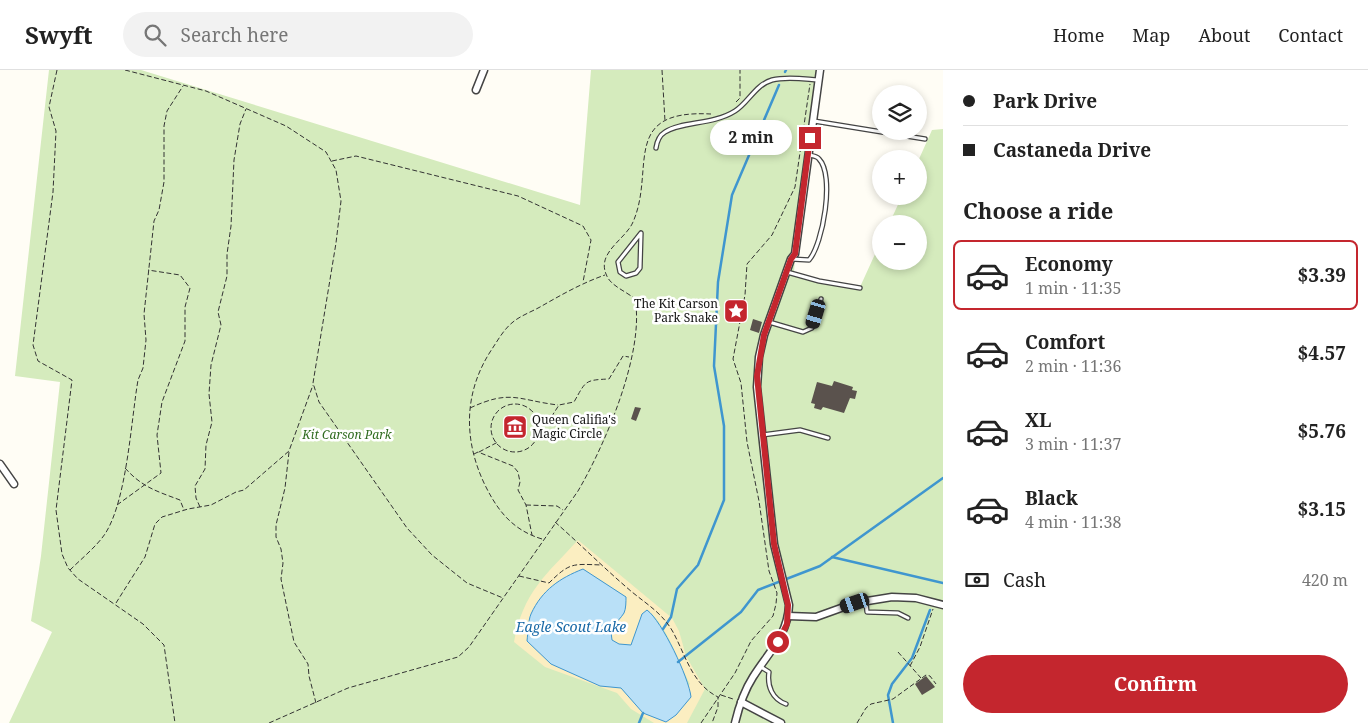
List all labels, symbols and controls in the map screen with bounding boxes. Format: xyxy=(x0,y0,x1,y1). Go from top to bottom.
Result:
search box xyxy=(123,12,473,57)
text: Swyft xyxy=(25,18,93,51)
icon: search xyxy=(141,21,169,49)
text: Search here xyxy=(181,22,288,48)
text: Home xyxy=(1053,23,1104,47)
text: Map xyxy=(1132,23,1170,47)
text: About xyxy=(1198,23,1250,47)
text: Contact xyxy=(1278,23,1343,47)
map controls xyxy=(872,85,927,270)
button: layers xyxy=(872,85,927,140)
text: Park Drive xyxy=(993,88,1097,114)
callout: 2 min xyxy=(710,120,792,156)
text: 2 min xyxy=(728,126,774,148)
route end xyxy=(799,127,821,149)
text: Castaneda Drive xyxy=(993,137,1151,163)
button: + xyxy=(872,150,927,205)
text: Choose a ride xyxy=(963,195,1113,225)
button: − xyxy=(872,215,927,270)
text: Economy xyxy=(1025,251,1113,277)
icon: car xyxy=(965,253,1010,298)
text: $3.39 xyxy=(1297,262,1346,288)
text: 1 min · 11:35 xyxy=(1025,277,1121,299)
place label: The Kit Carson Park Snake xyxy=(634,295,718,326)
car xyxy=(804,297,827,331)
place icon: The Kit Carson Park Snake xyxy=(723,298,749,324)
text: Comfort xyxy=(1025,329,1105,355)
icon: car xyxy=(965,331,1010,376)
text: $4.57 xyxy=(1297,340,1346,366)
text: 2 min · 11:36 xyxy=(1025,355,1121,377)
text: XL xyxy=(1025,407,1051,433)
icon: car xyxy=(965,409,1010,454)
place label: Queen Califia's Magic Circle xyxy=(532,411,616,442)
museum icon: Queen Califia's Magic Circle xyxy=(502,414,528,440)
text: $5.76 xyxy=(1297,418,1346,444)
park label: Kit Carson Park xyxy=(301,426,393,443)
text: 3 min · 11:37 xyxy=(1025,433,1121,455)
text: Black xyxy=(1025,485,1078,511)
icon: car xyxy=(965,487,1010,532)
text: $3.15 xyxy=(1297,496,1346,522)
text: 4 min · 11:38 xyxy=(1025,511,1121,533)
icon: cash xyxy=(963,566,991,594)
text: Cash xyxy=(1003,567,1046,593)
text: 420 m xyxy=(1302,569,1348,591)
car xyxy=(838,591,871,615)
water label: Eagle Scout Lake xyxy=(515,617,626,636)
route start xyxy=(767,631,789,653)
button: Confirm xyxy=(963,655,1348,713)

